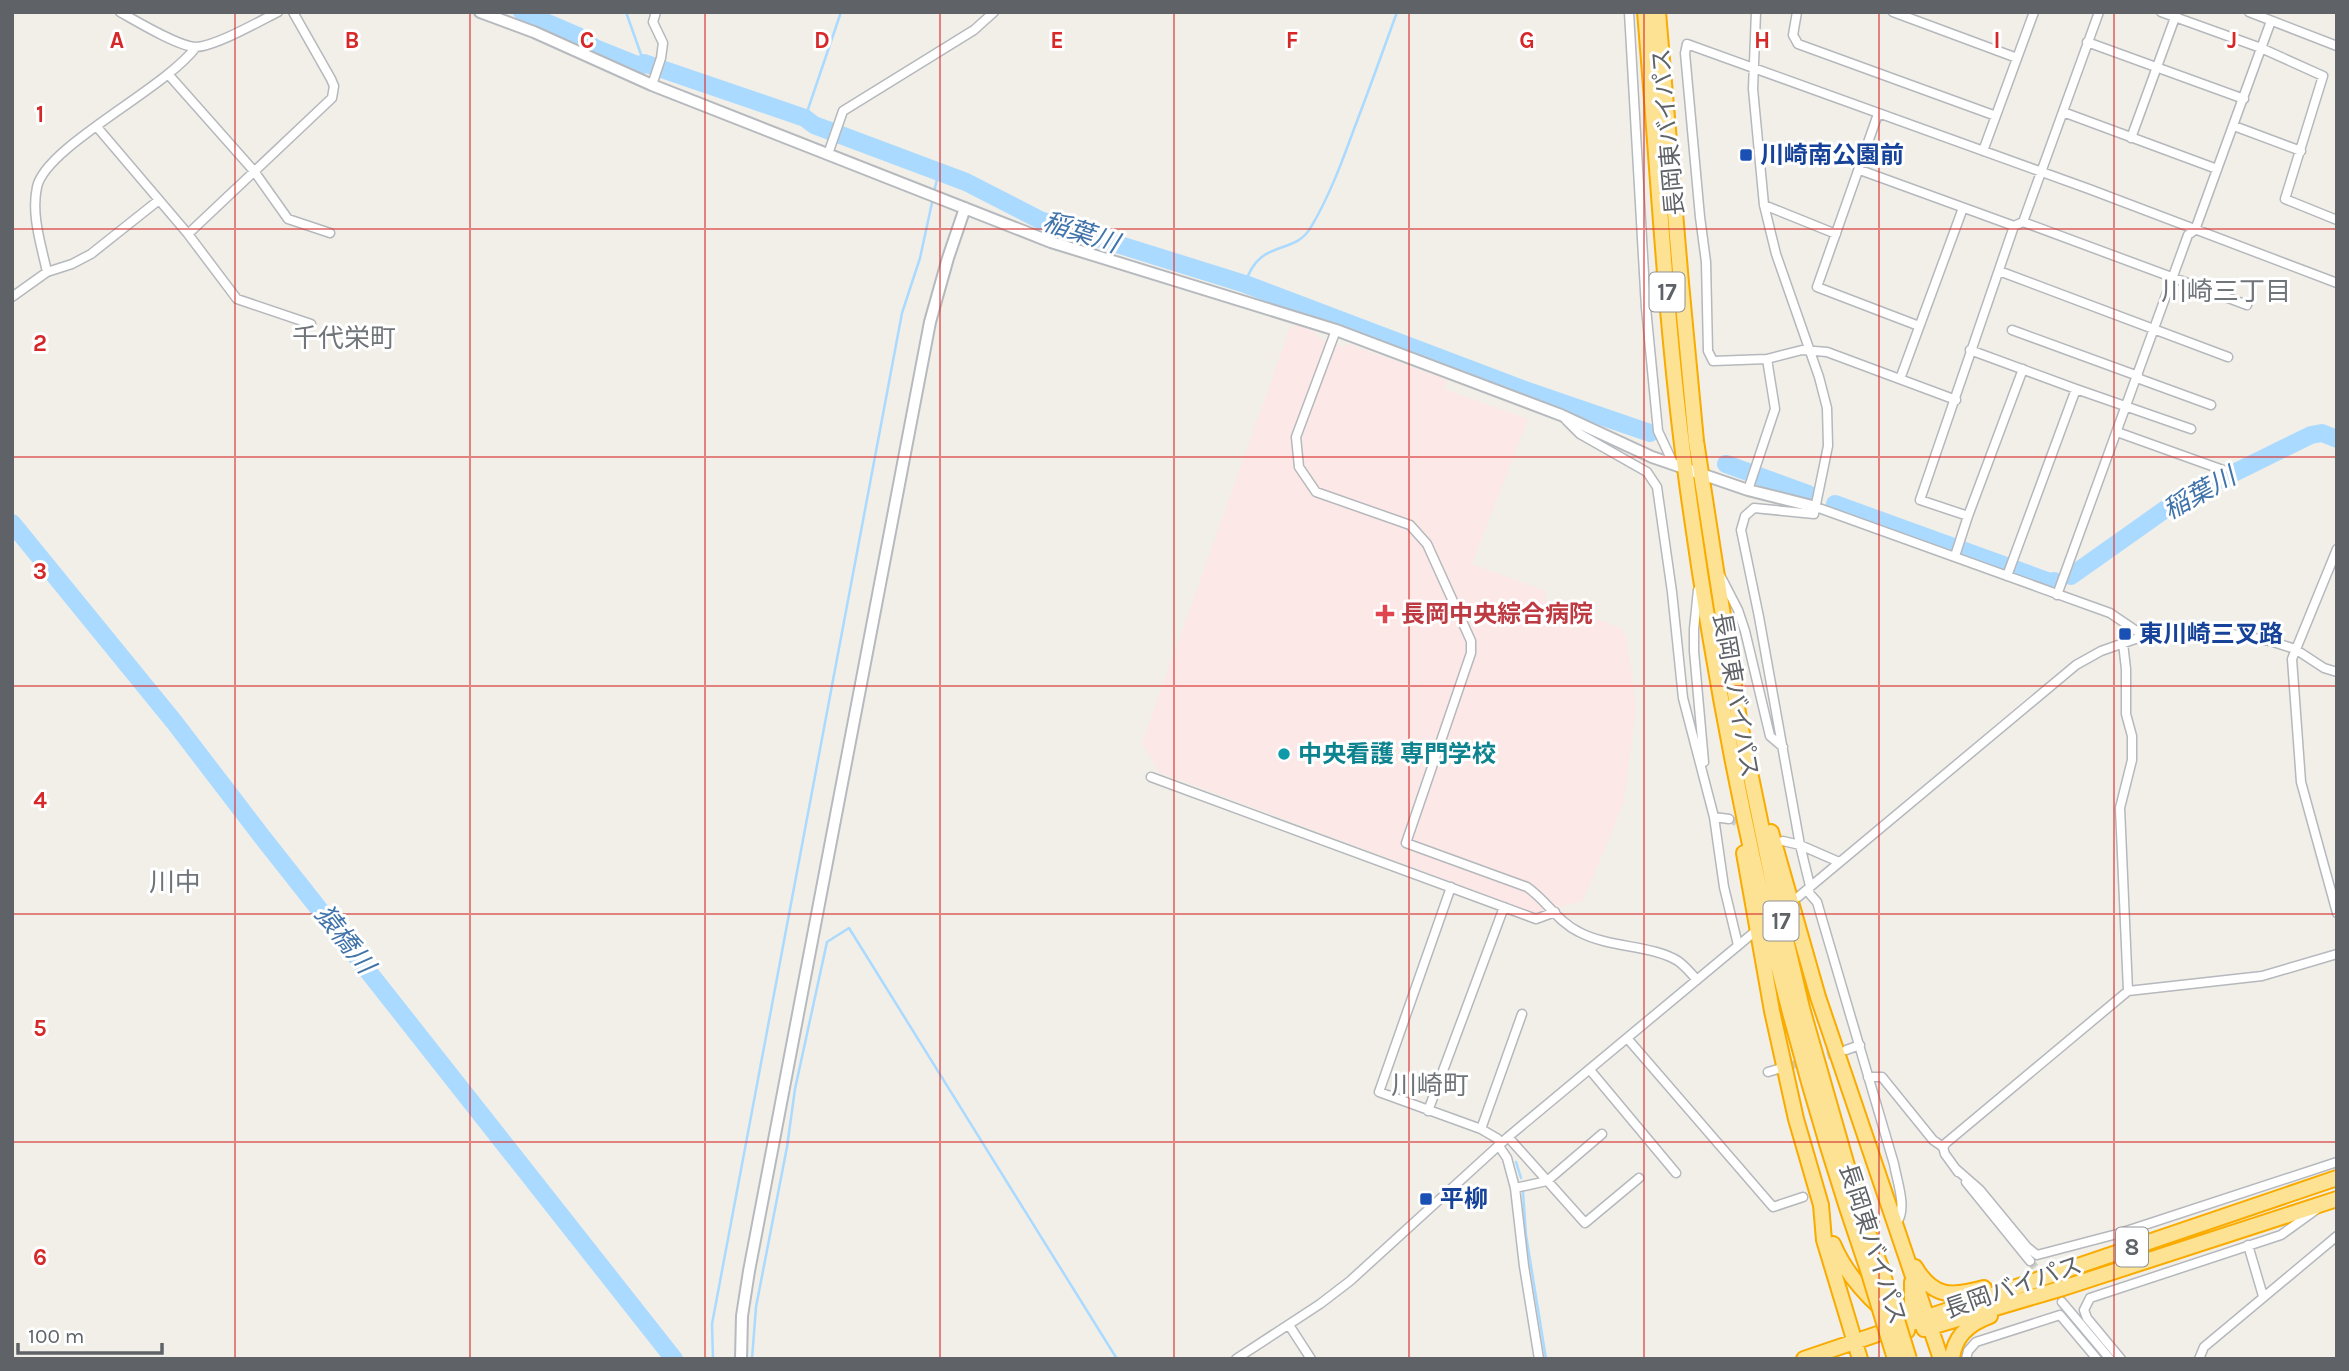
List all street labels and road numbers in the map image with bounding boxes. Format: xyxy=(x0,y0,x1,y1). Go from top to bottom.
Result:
street label: 長岡東バイパス xyxy=(1647,47,1689,217)
road number: 17 xyxy=(1650,272,1684,312)
street label: 長岡東バイパス xyxy=(1708,610,1764,780)
road number: 17 xyxy=(1764,902,1798,940)
street label: 長岡東バイパス xyxy=(1834,1160,1912,1328)
road number: 8 xyxy=(2116,1228,2148,1266)
street label: 長岡バイパス xyxy=(1941,1250,2085,1324)

